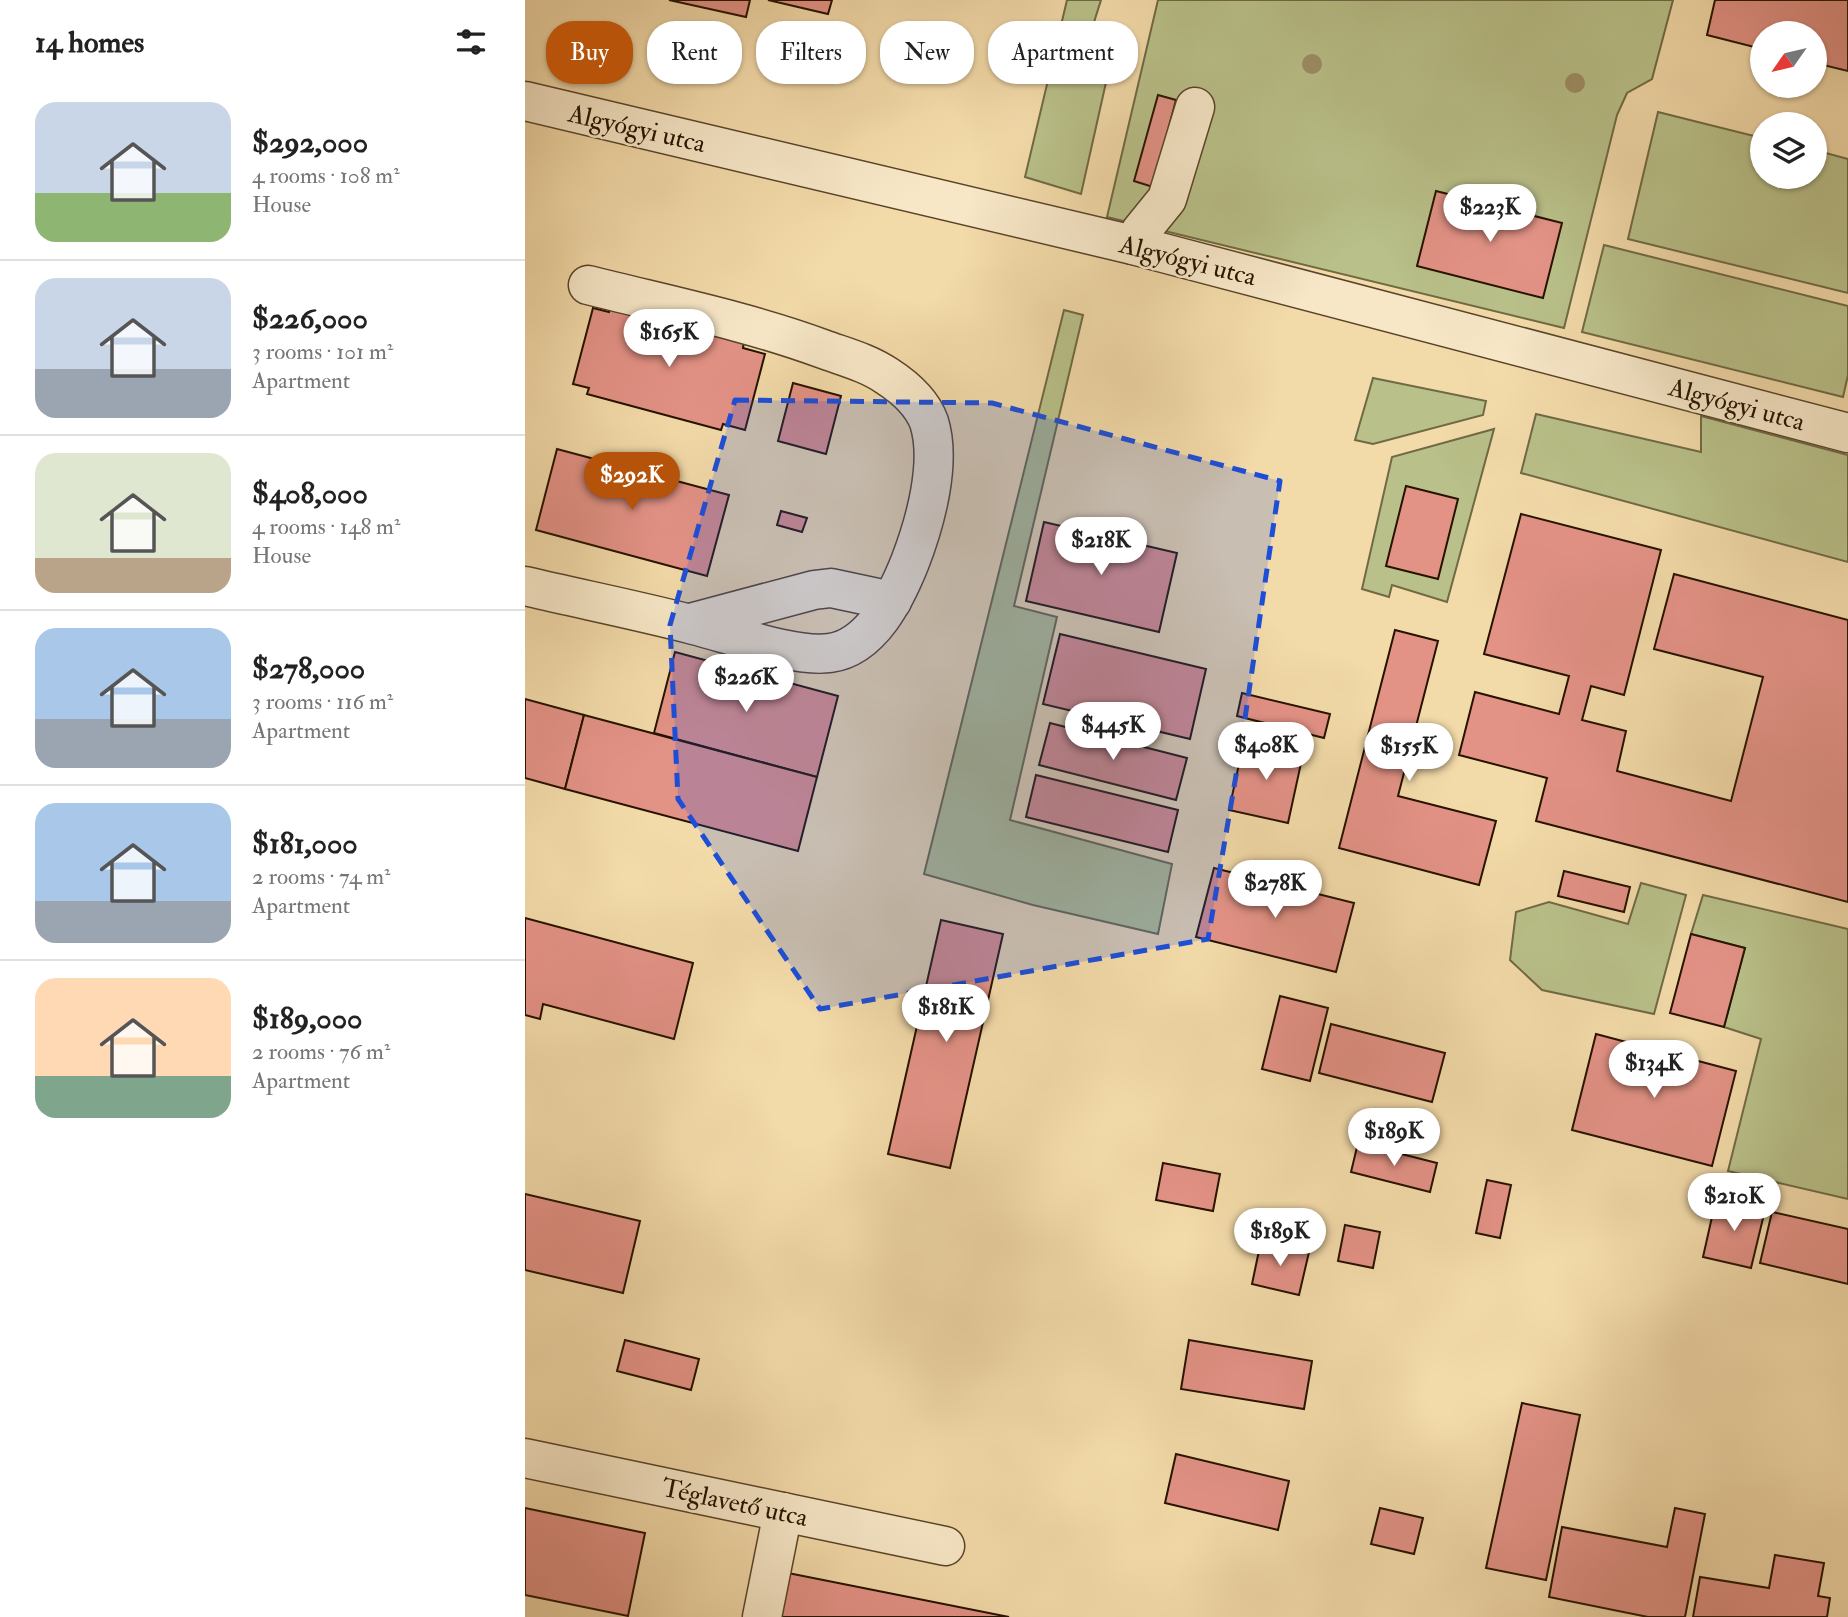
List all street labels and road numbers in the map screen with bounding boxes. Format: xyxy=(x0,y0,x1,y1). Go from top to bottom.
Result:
street label: Algyógyi utca xyxy=(564,97,709,160)
street label: Algyógyi utca xyxy=(1115,228,1260,293)
street label: Algyógyi utca xyxy=(1664,371,1809,439)
street label: Téglavető utca xyxy=(659,1472,811,1534)

